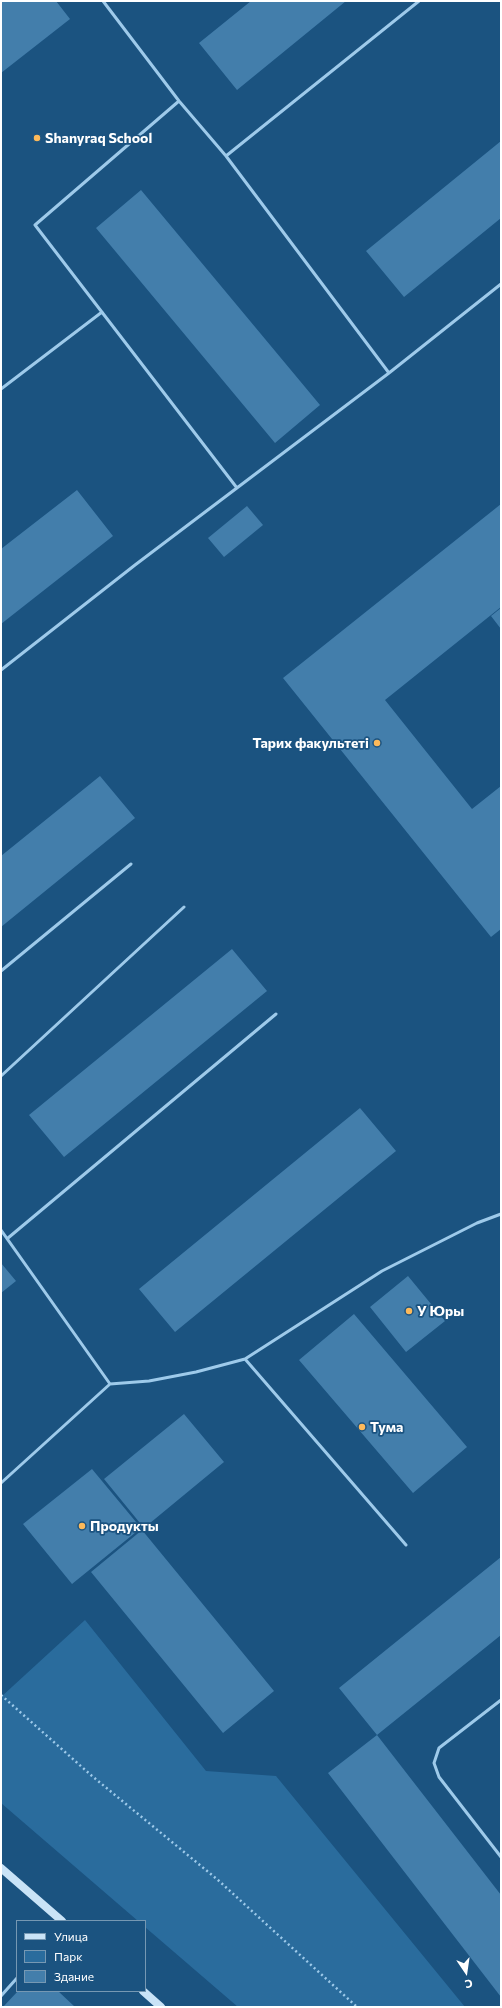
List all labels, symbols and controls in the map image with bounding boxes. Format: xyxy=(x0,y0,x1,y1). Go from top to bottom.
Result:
place label: Shanyraq School xyxy=(45,130,152,146)
marker: Shanyraq School xyxy=(32,133,42,143)
place label: Тарих факультеті xyxy=(252,735,369,751)
marker: Тарих факультеті xyxy=(372,738,382,748)
place label: У Юры xyxy=(417,1303,464,1319)
marker: У Юры xyxy=(404,1306,414,1316)
place label: Тума xyxy=(370,1419,403,1435)
marker: Тума xyxy=(357,1422,367,1432)
place label: Продукты xyxy=(90,1518,159,1534)
marker: Продукты xyxy=(77,1521,87,1531)
legend xyxy=(16,1920,146,1992)
text: Улица xyxy=(54,1929,88,1943)
text: Парк xyxy=(54,1949,83,1963)
north arrow xyxy=(446,1952,486,1992)
text: Здание xyxy=(54,1969,94,1983)
text: С xyxy=(464,1977,474,1991)

